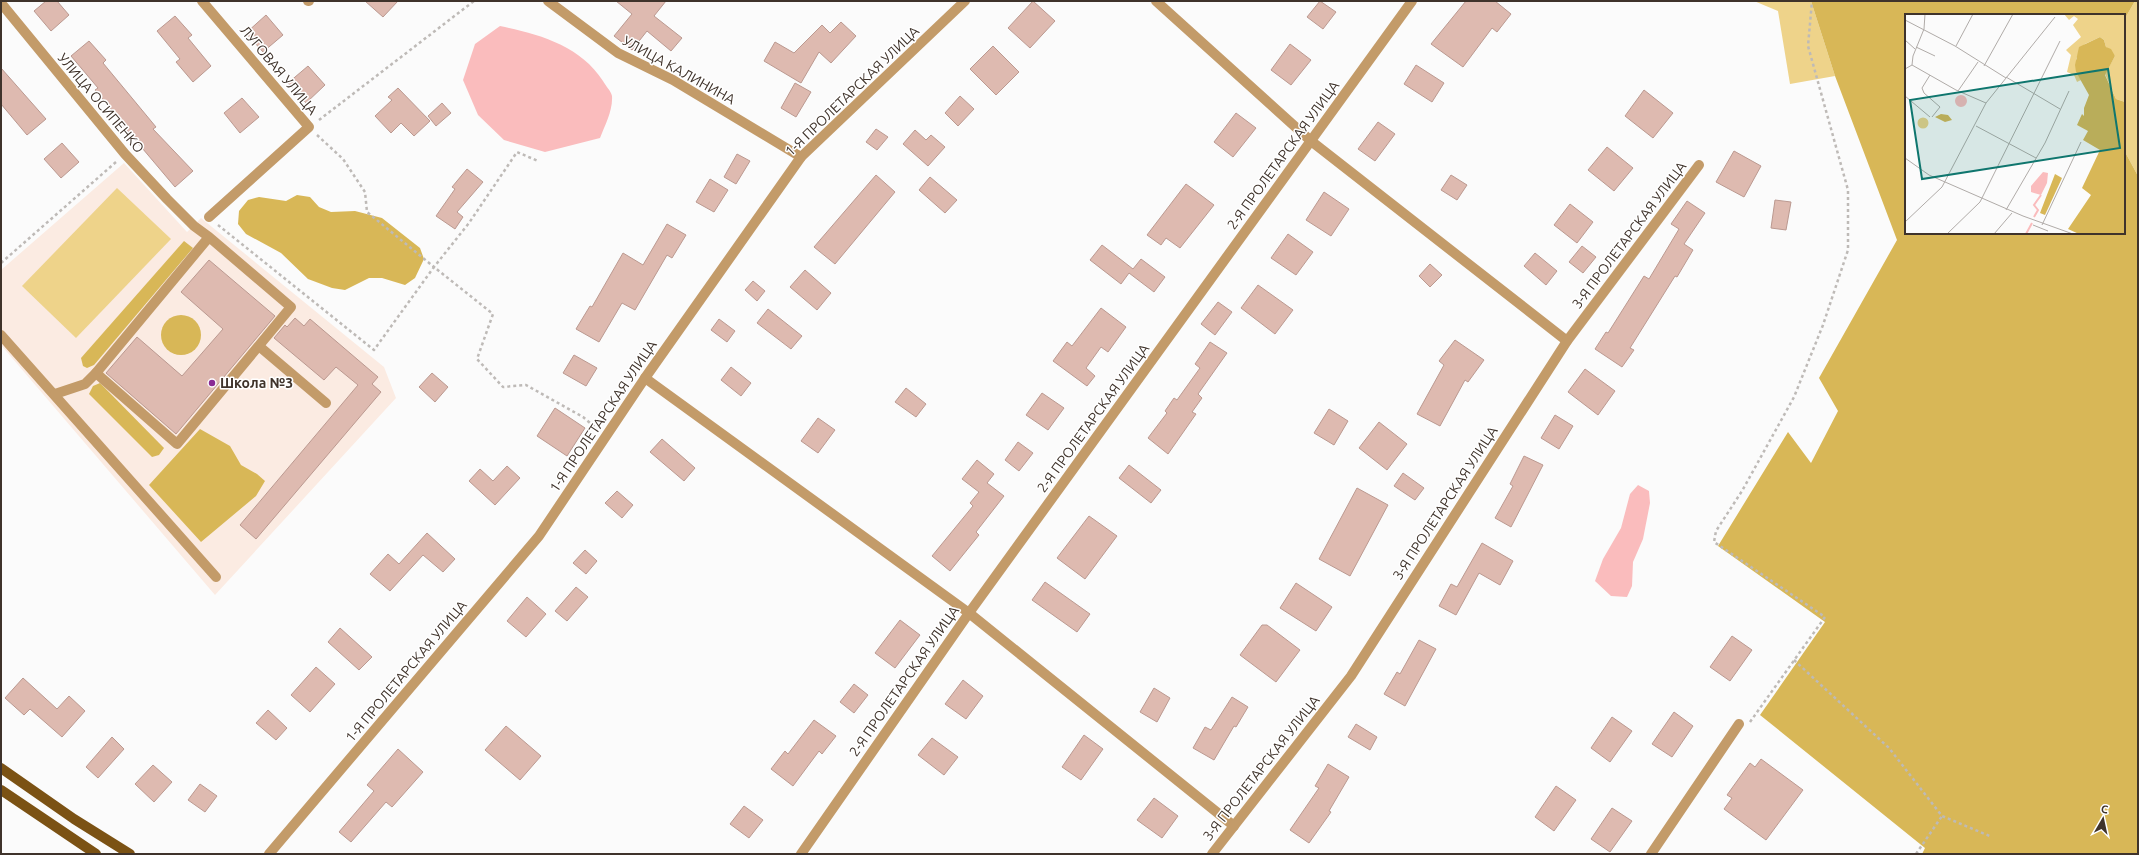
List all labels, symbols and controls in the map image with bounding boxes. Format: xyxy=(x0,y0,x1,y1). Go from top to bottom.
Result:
inset map xyxy=(1905,14,2125,234)
street label: ЛУГОВАЯ УЛИЦА xyxy=(237,22,321,118)
street label: 1-Я ПРОЛЕТАРСКАЯ УЛИЦА xyxy=(782,23,922,159)
street label: УЛИЦА КАЛИНИНА xyxy=(620,32,738,108)
street label: УЛИЦА ОСИПЕНКО xyxy=(55,50,147,156)
street label: 2-Я ПРОЛЕТАРСКАЯ УЛИЦА xyxy=(1224,78,1342,232)
street label: 3-Я ПРОЛЕТАРСКАЯ УЛИЦА xyxy=(1569,158,1689,312)
street label: 1-Я ПРОЛЕТАРСКАЯ УЛИЦА xyxy=(546,337,660,495)
street label: 2-Я ПРОЛЕТАРСКАЯ УЛИЦА xyxy=(1034,341,1152,495)
place label: Школа №3 xyxy=(220,375,293,391)
marker: Школа №3 xyxy=(207,378,217,388)
street label: 3-Я ПРОЛЕТАРСКАЯ УЛИЦА xyxy=(1389,423,1501,583)
street label: 1-Я ПРОЛЕТАРСКАЯ УЛИЦА xyxy=(342,597,470,745)
street label: 2-Я ПРОЛЕТАРСКАЯ УЛИЦА xyxy=(846,603,962,759)
street label: 3-Я ПРОЛЕТАРСКАЯ УЛИЦА xyxy=(1199,692,1323,844)
north arrow xyxy=(2083,799,2123,839)
text: С xyxy=(2100,803,2109,816)

